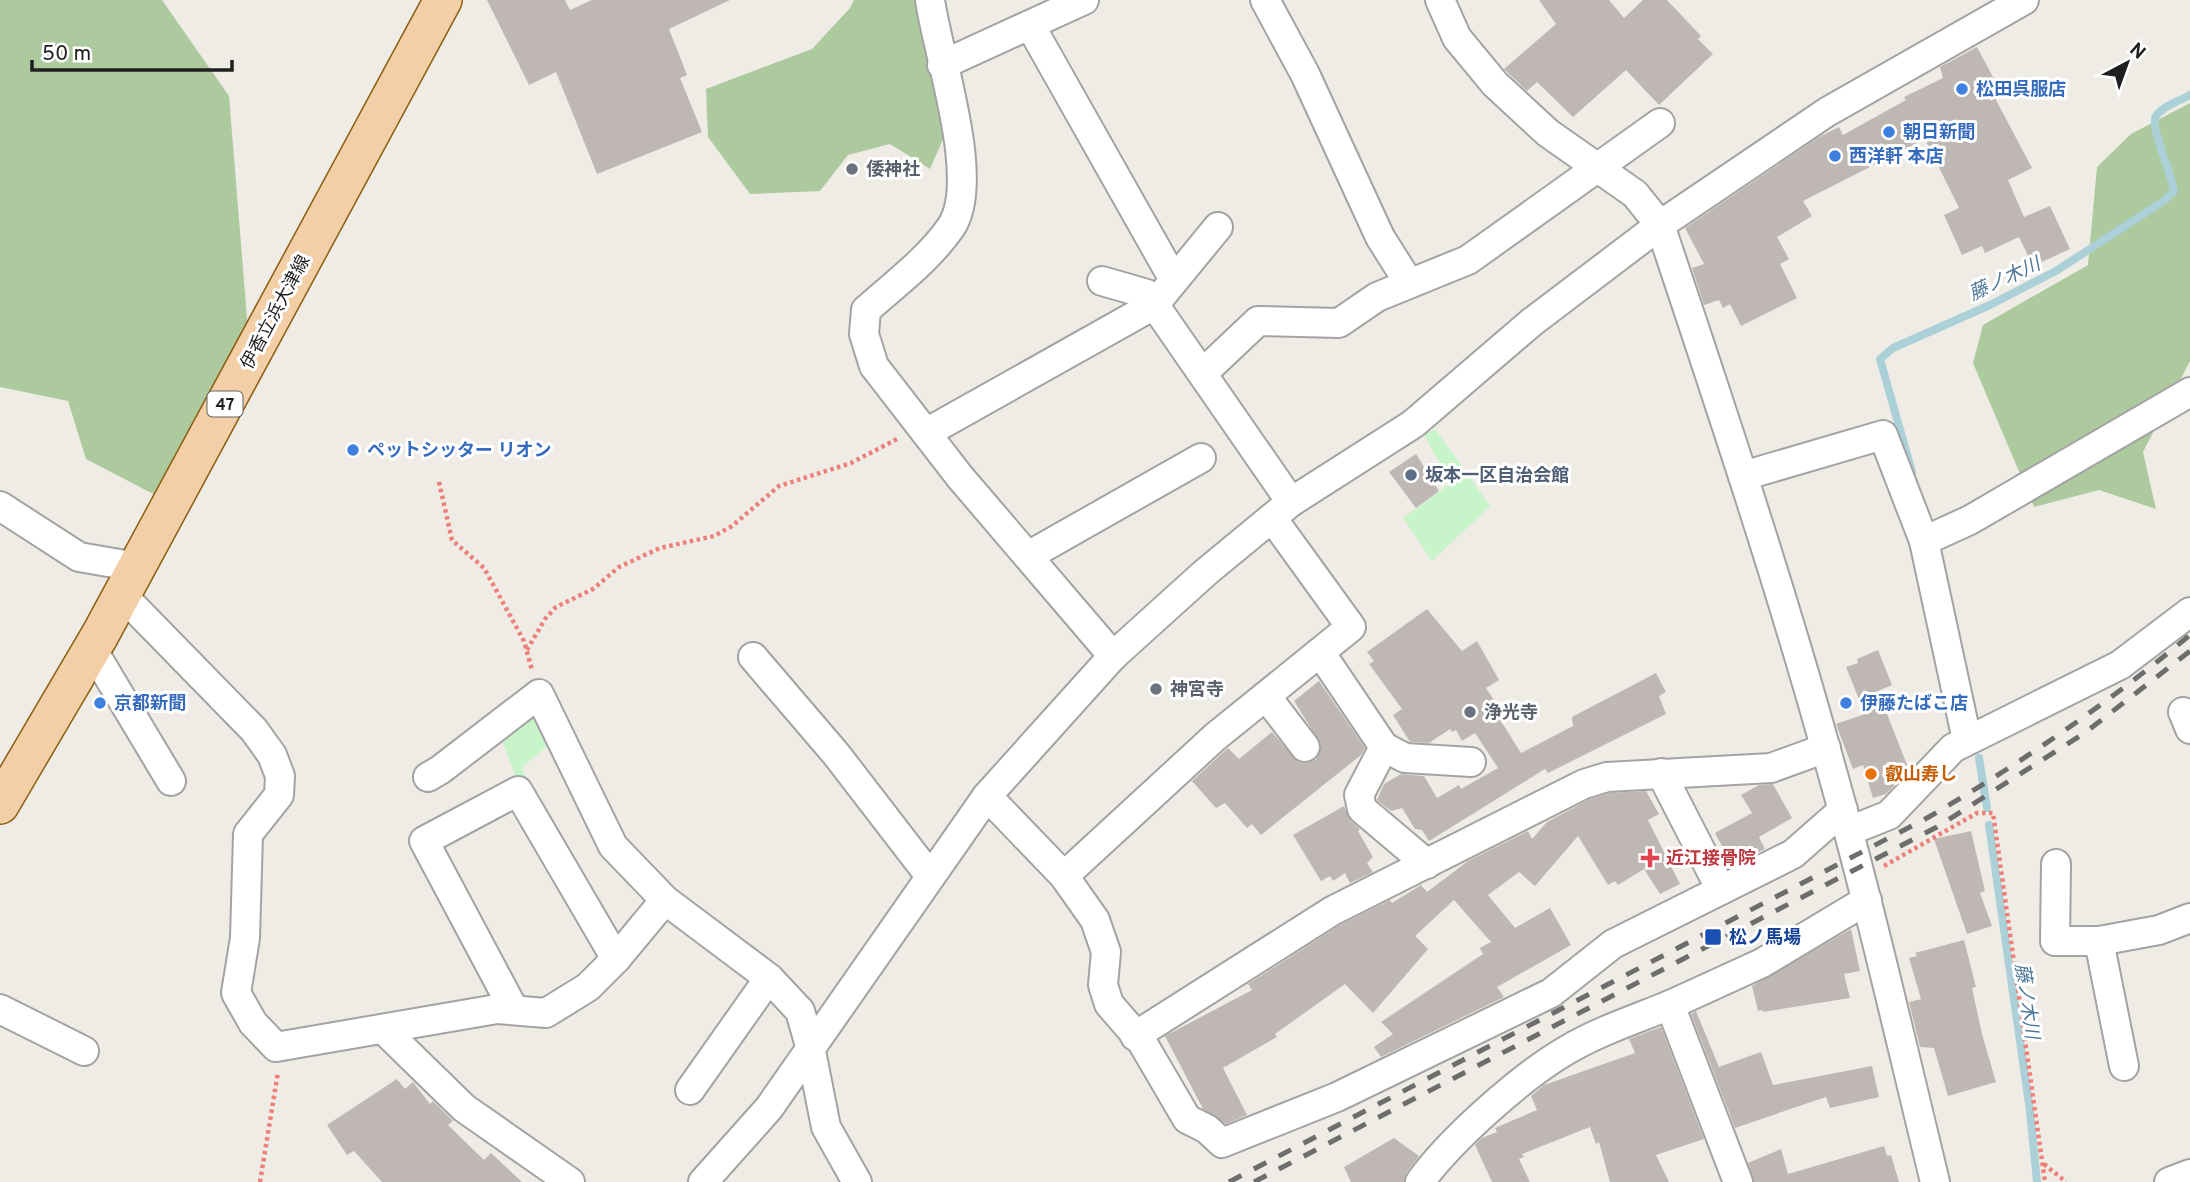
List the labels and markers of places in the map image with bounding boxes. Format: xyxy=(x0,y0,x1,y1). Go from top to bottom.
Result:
place label: 松田呉服店 xyxy=(1976,79,2066,102)
marker: 松田呉服店 xyxy=(1954,81,1970,97)
place label: 朝日新聞 xyxy=(1903,122,1975,145)
marker: 朝日新聞 xyxy=(1881,124,1897,140)
place label: 西洋軒 本店 xyxy=(1849,146,1944,169)
marker: 西洋軒 本店 xyxy=(1827,148,1843,164)
place label: 倭神社 xyxy=(866,159,920,182)
marker: 倭神社 xyxy=(844,161,860,177)
place label: ペットシッター リオン xyxy=(367,440,552,463)
marker: ペットシッター リオン xyxy=(345,442,361,458)
place label: 坂本一区自治会館 xyxy=(1425,465,1569,488)
marker: 坂本一区自治会館 xyxy=(1403,467,1419,483)
place label: 神宮寺 xyxy=(1170,679,1224,702)
marker: 神宮寺 xyxy=(1148,681,1164,697)
place label: 京都新聞 xyxy=(114,693,186,716)
place label: 伊藤たばこ店 xyxy=(1860,693,1968,716)
marker: 京都新聞 xyxy=(92,695,108,711)
marker: 伊藤たばこ店 xyxy=(1838,695,1854,711)
place label: 浄光寺 xyxy=(1484,702,1538,725)
marker: 浄光寺 xyxy=(1462,704,1478,720)
place label: 叡山寿し xyxy=(1885,764,1957,787)
marker: 叡山寿し xyxy=(1863,766,1879,782)
marker: 近江接骨院 xyxy=(1640,848,1660,868)
place label: 近江接骨院 xyxy=(1666,848,1756,871)
marker: 松ノ馬場 xyxy=(1703,927,1723,947)
place label: 松ノ馬場 xyxy=(1729,927,1801,950)

